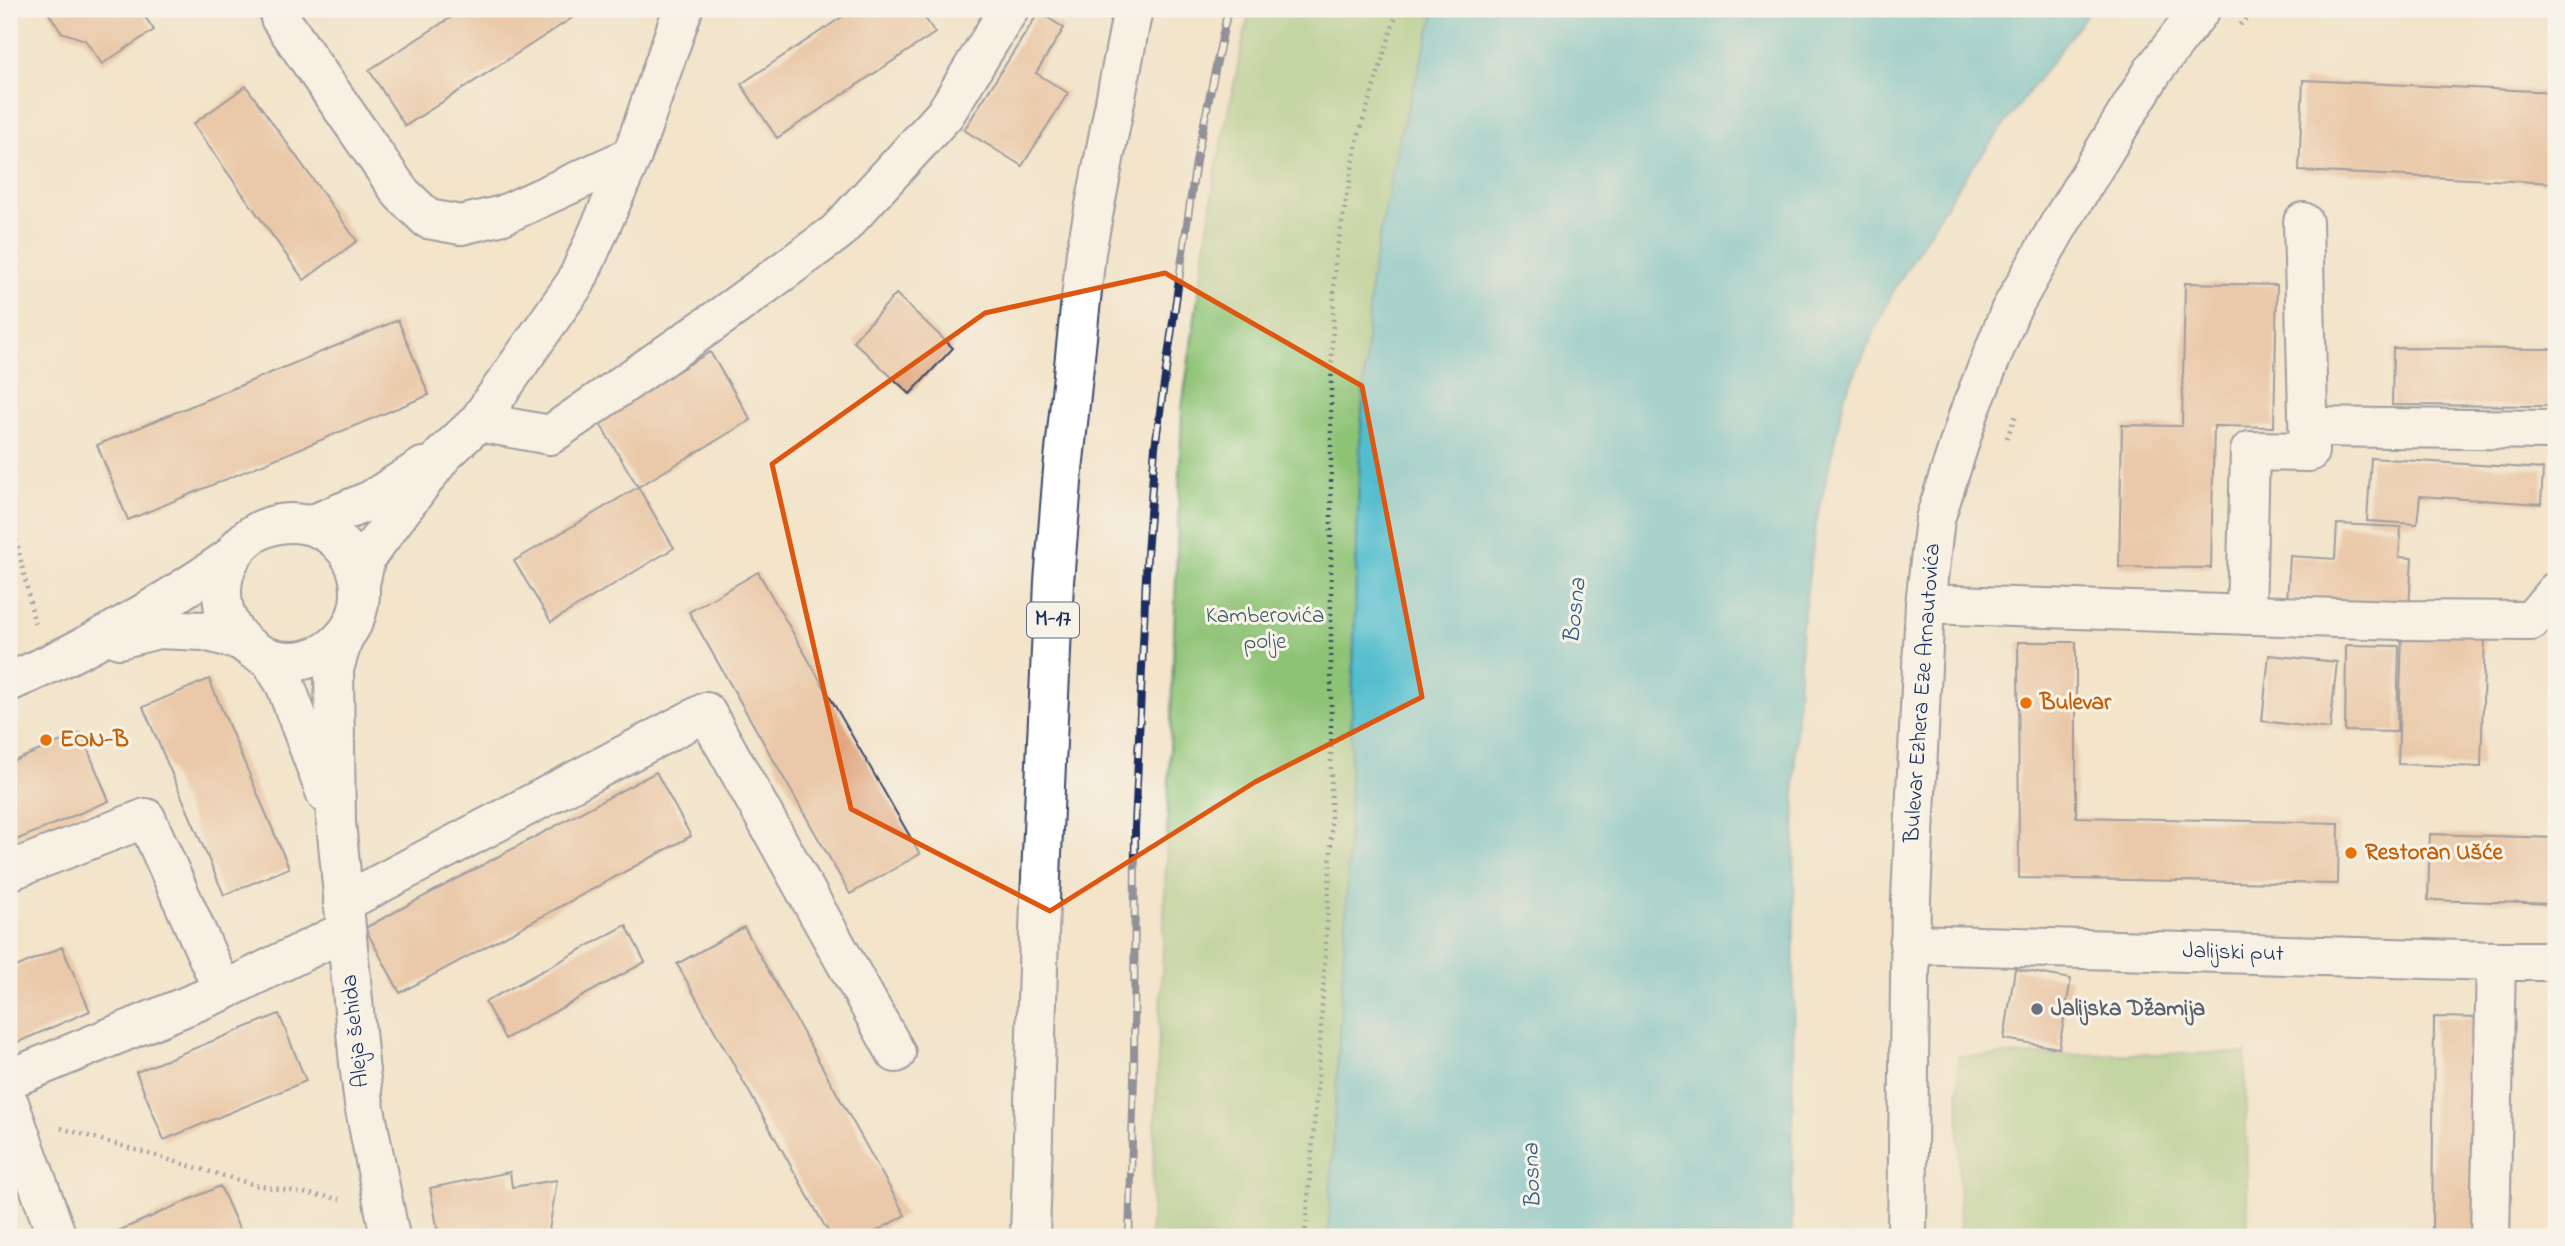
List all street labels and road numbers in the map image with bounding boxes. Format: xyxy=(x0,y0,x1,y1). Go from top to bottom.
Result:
street label: Bulevar Ezhera Eze Arnautovića xyxy=(1896,542,1950,845)
road number: M-17 xyxy=(1027,602,1079,638)
street label: Jalijski put xyxy=(2182,935,2284,971)
street label: Aleja šehida xyxy=(334,973,378,1089)

